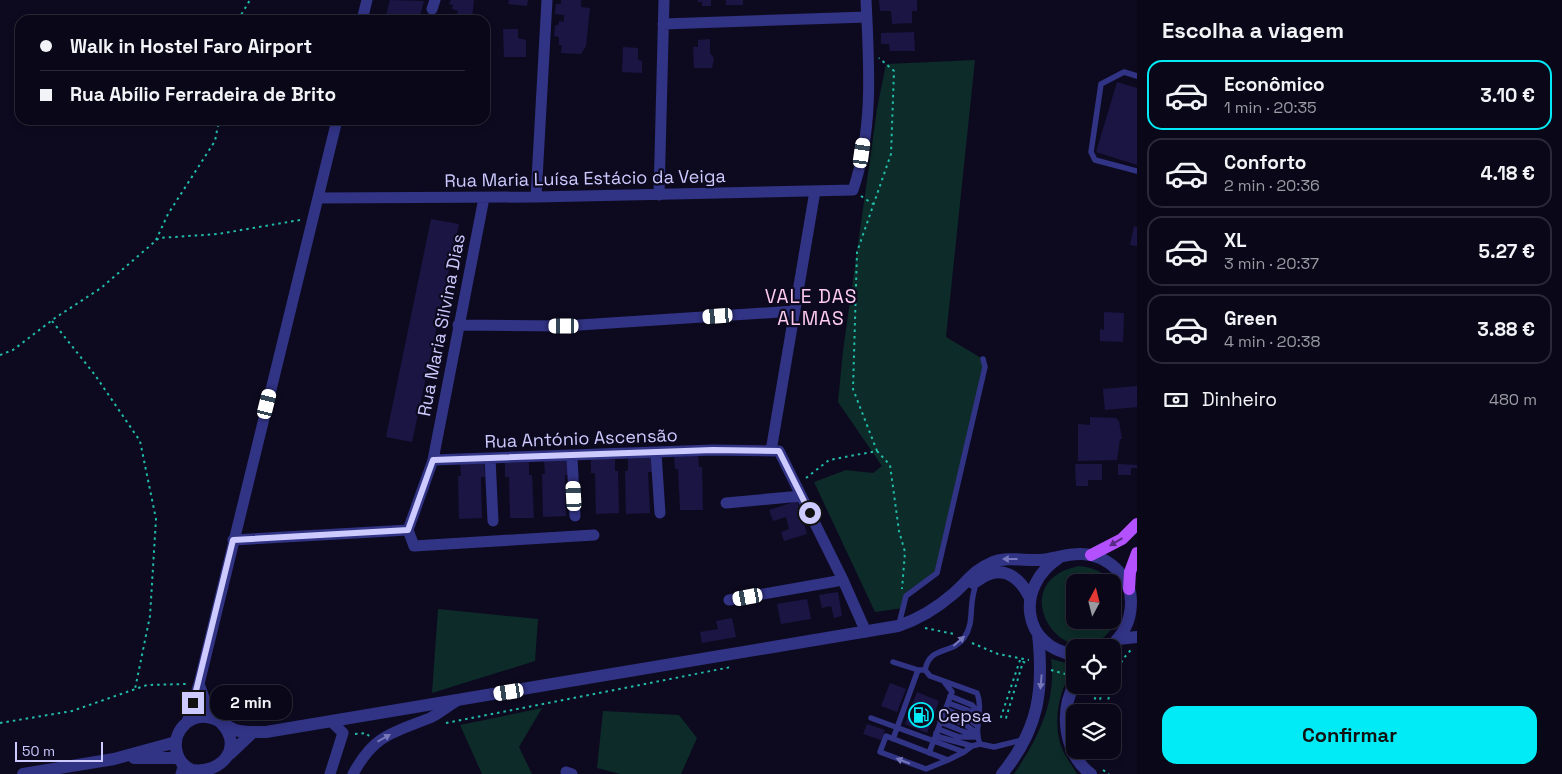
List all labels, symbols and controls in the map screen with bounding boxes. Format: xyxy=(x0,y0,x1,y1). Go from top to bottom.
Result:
text: Escolha a viagem xyxy=(1162,16,1344,44)
text: Walk in Hostel Faro Airport xyxy=(70,34,312,59)
text: Econômico xyxy=(1224,72,1325,97)
icon: car xyxy=(1164,73,1209,118)
text: Rua Abílio Ferradeira de Brito xyxy=(70,82,336,107)
text: 3.10 € xyxy=(1480,83,1535,108)
text: 1 min · 20:35 xyxy=(1224,97,1317,118)
car xyxy=(852,137,871,169)
text: Conforto xyxy=(1224,150,1306,175)
icon: car xyxy=(1164,151,1209,196)
text: 4.18 € xyxy=(1481,161,1535,186)
street label: Rua Maria Luísa Estácio da Veiga xyxy=(444,164,726,192)
text: 2 min · 20:36 xyxy=(1224,175,1320,196)
text: XL xyxy=(1224,228,1247,253)
icon: car xyxy=(1164,229,1209,274)
street label: Rua Maria Silvina Dias xyxy=(412,232,470,418)
text: 5.27 € xyxy=(1479,239,1535,264)
text: 3 min · 20:37 xyxy=(1224,253,1319,274)
district label: VALE DAS ALMAS xyxy=(765,284,857,331)
text: Green xyxy=(1224,306,1277,331)
car xyxy=(702,307,733,325)
icon: car xyxy=(1164,307,1209,352)
text: 3.88 € xyxy=(1477,317,1535,342)
car xyxy=(549,319,579,334)
text: 4 min · 20:38 xyxy=(1224,331,1320,352)
icon: cash xyxy=(1162,386,1190,414)
text: Dinheiro xyxy=(1202,387,1277,412)
car xyxy=(256,388,277,420)
text: 480 m xyxy=(1489,389,1537,410)
street label: Rua António Ascensão xyxy=(484,423,678,453)
car xyxy=(565,481,582,511)
route start xyxy=(799,502,821,524)
one-way arrow xyxy=(1110,537,1123,546)
one-way arrow xyxy=(1002,555,1018,563)
north arrow xyxy=(1066,574,1121,629)
map controls xyxy=(1066,574,1121,759)
car xyxy=(731,587,764,607)
one-way arrow xyxy=(953,635,966,646)
button: locate xyxy=(1066,639,1121,694)
one-way arrow xyxy=(1037,675,1045,691)
car xyxy=(493,682,524,702)
callout: 2 min xyxy=(210,686,293,720)
route end xyxy=(182,692,204,714)
text: 2 min xyxy=(230,692,272,713)
fuel station icon: Cepsa xyxy=(908,702,934,728)
place label: Cepsa xyxy=(938,704,992,727)
button: layers xyxy=(1066,704,1121,759)
button: Confirmar xyxy=(1162,706,1537,764)
one-way arrow xyxy=(377,733,390,742)
scale bar xyxy=(15,739,102,762)
text: 50 m xyxy=(22,742,55,760)
one-way arrow xyxy=(896,756,910,764)

